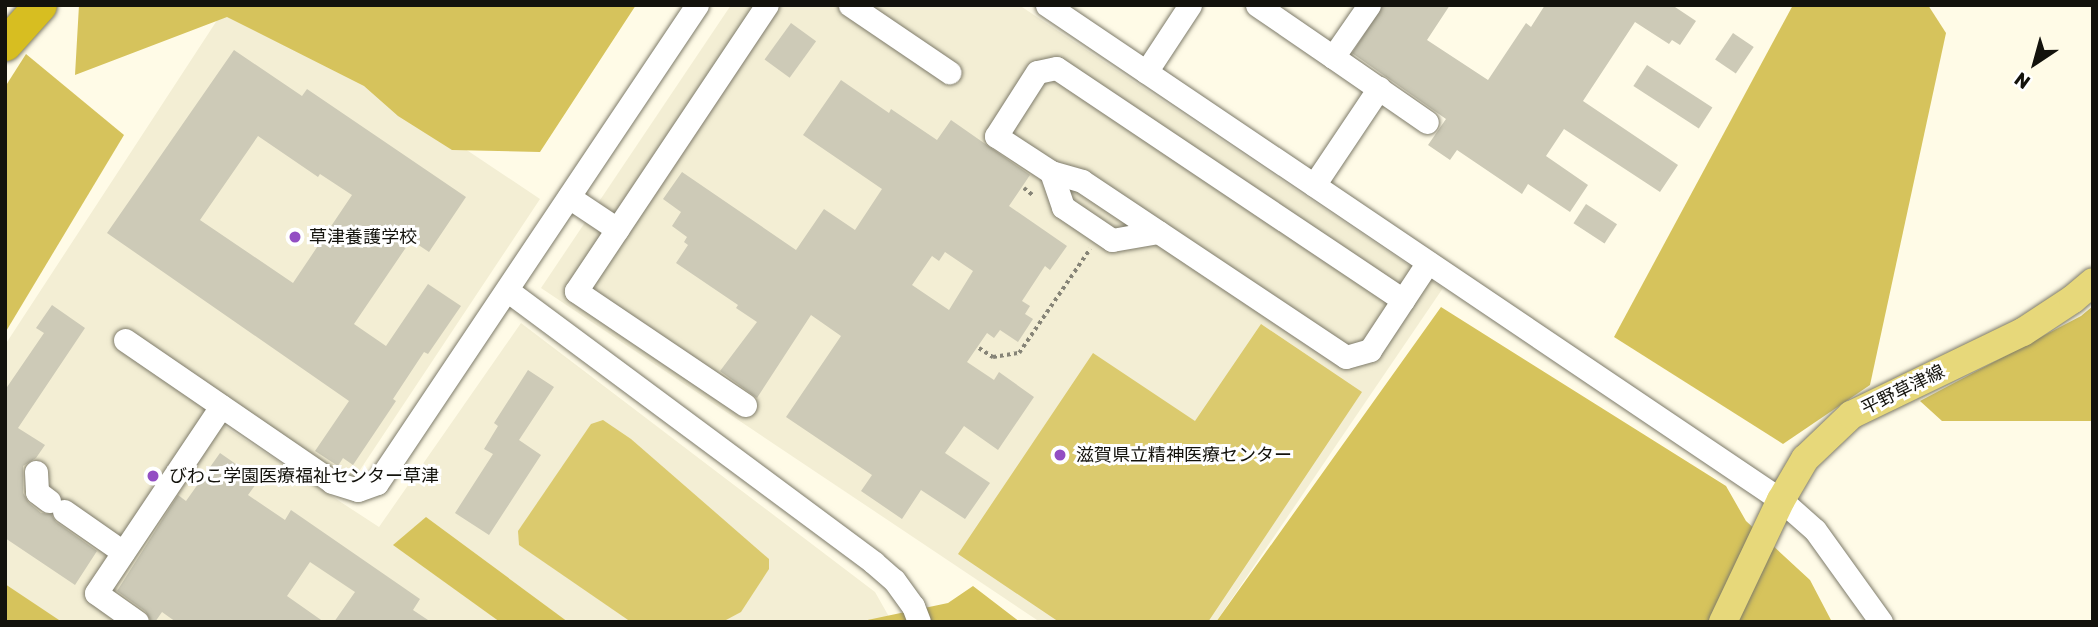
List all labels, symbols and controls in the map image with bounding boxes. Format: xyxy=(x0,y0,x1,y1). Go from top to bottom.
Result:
north arrow xyxy=(2000,28,2070,98)
text: N xyxy=(2010,67,2035,94)
place label: 草津養護学校 xyxy=(309,226,417,248)
marker: 草津養護学校 xyxy=(287,229,303,245)
street label: 平野草津線 xyxy=(1858,361,1948,419)
place label: 滋賀県立精神医療センター xyxy=(1076,444,1292,466)
marker: 滋賀県立精神医療センター xyxy=(1050,445,1070,465)
place label: びわこ学園医療福祉センター草津 xyxy=(169,465,439,487)
marker: びわこ学園医療福祉センター草津 xyxy=(143,466,163,486)

